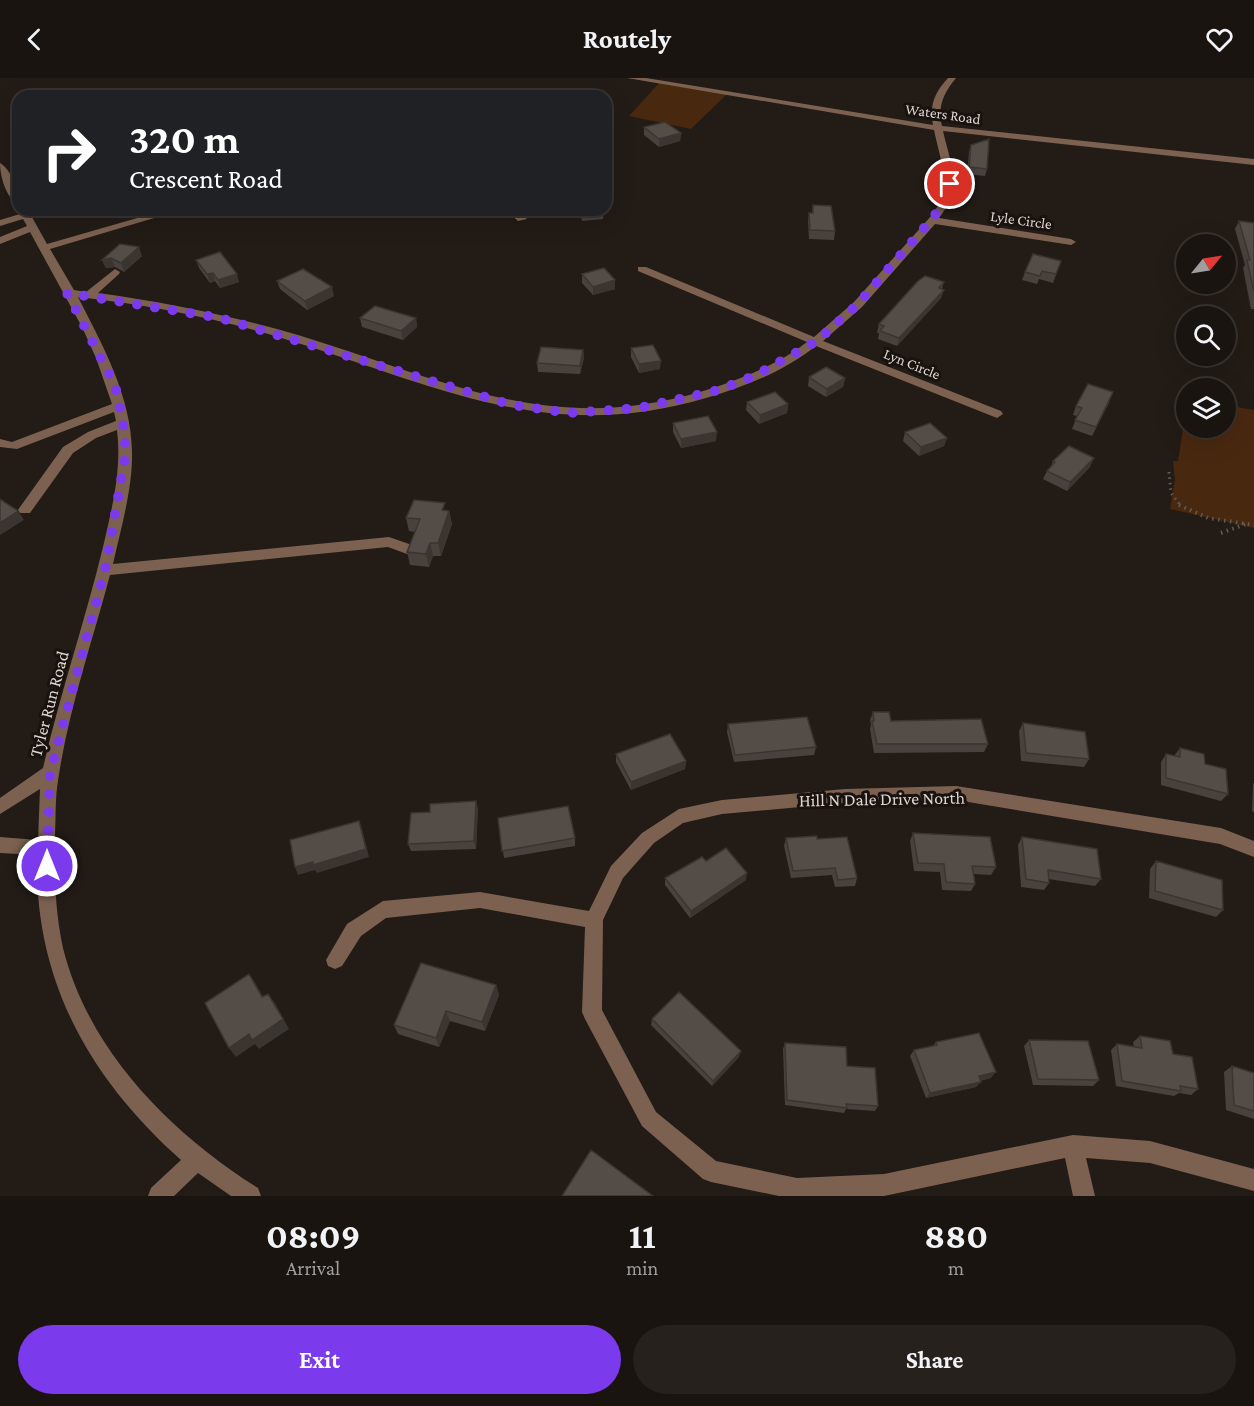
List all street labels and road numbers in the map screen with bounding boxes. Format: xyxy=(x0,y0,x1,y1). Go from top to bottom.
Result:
street label: Waters Road xyxy=(904,101,982,127)
street label: Lyle Circle xyxy=(989,208,1053,233)
street label: Lyn Circle xyxy=(881,345,943,384)
street label: Tyler Run Road xyxy=(25,648,73,759)
street label: Hill N Dale Drive North xyxy=(799,788,966,810)

